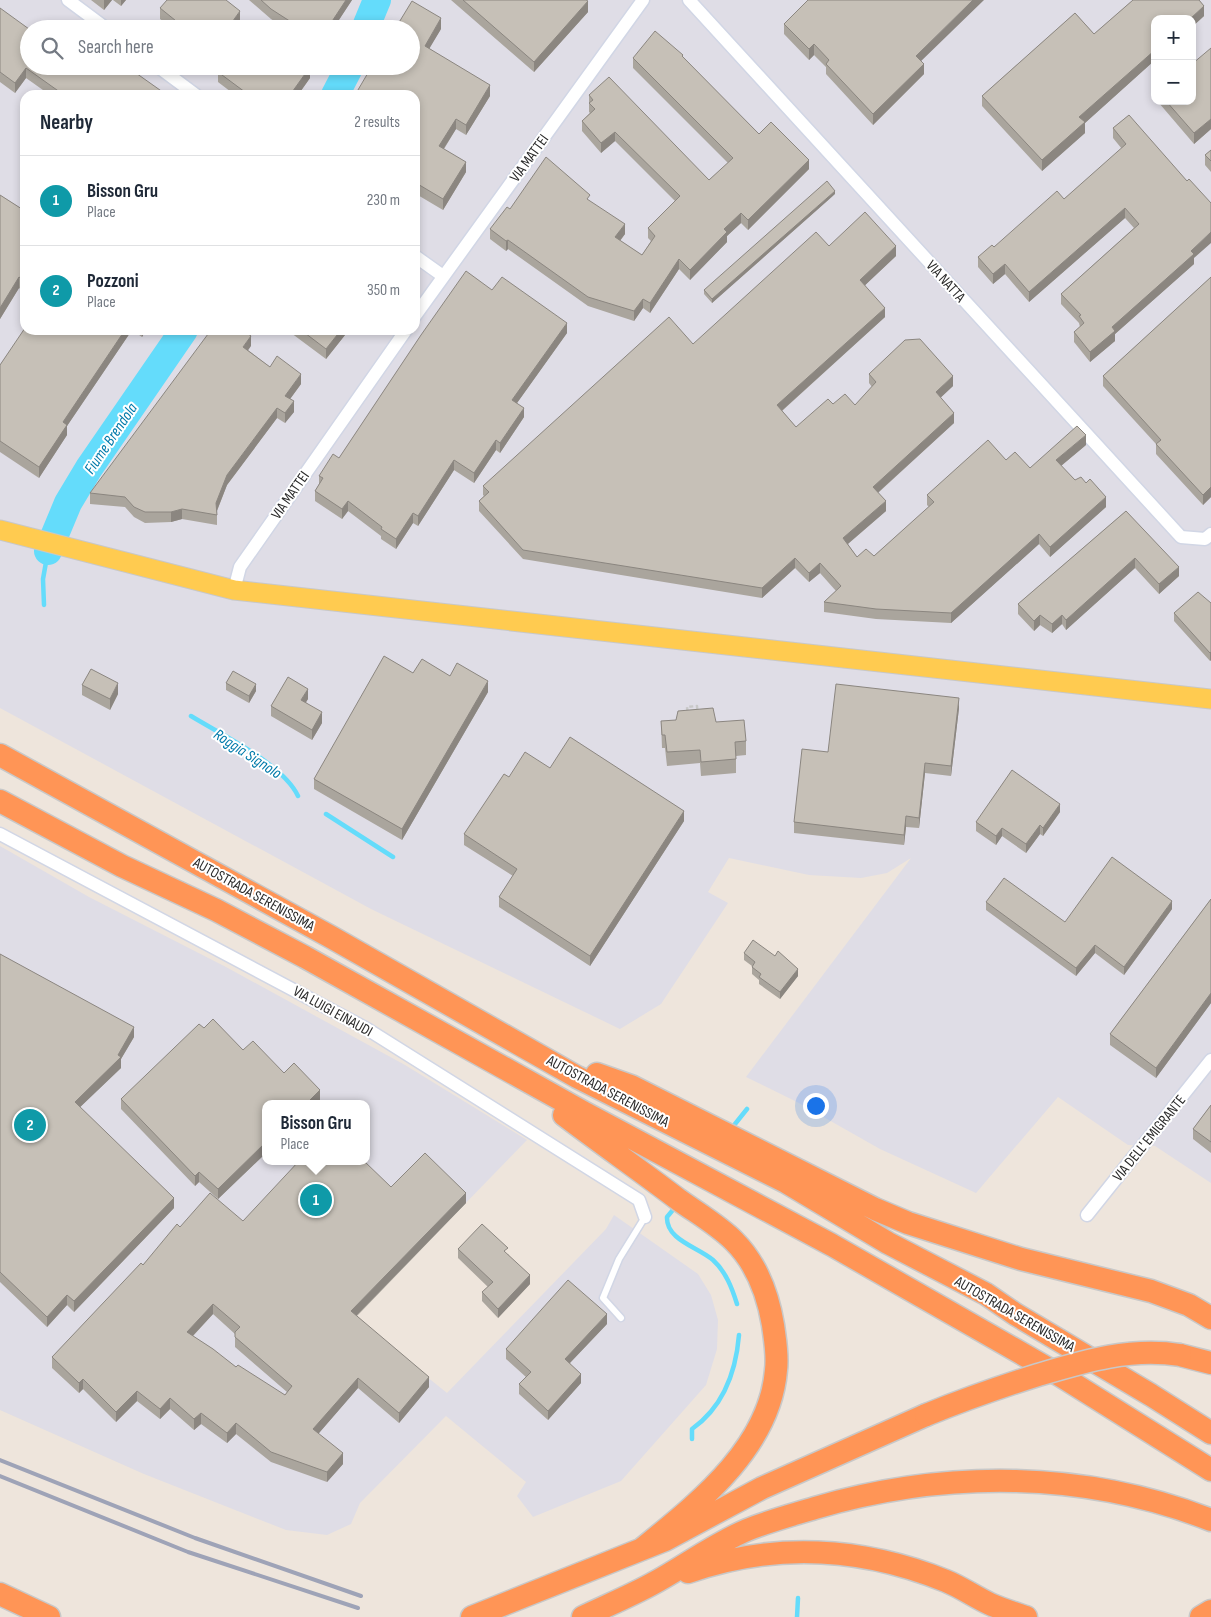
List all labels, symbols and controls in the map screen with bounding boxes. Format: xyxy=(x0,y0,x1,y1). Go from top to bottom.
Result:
map controls xyxy=(1151,15,1196,105)
button: + xyxy=(1151,15,1196,60)
search box xyxy=(20,20,420,75)
icon: search xyxy=(38,34,66,62)
text: Search here xyxy=(78,36,154,59)
button: − xyxy=(1151,60,1196,105)
text: Nearby xyxy=(40,110,93,135)
text: 2 results xyxy=(354,113,400,132)
street label: VIA MATTEI xyxy=(506,131,553,186)
text: Bisson Gru xyxy=(87,180,158,203)
text: 1 xyxy=(53,191,59,210)
text: 230 m xyxy=(367,191,400,210)
text: Place xyxy=(87,203,116,222)
street label: VIA NATTA xyxy=(922,256,970,307)
text: Pozzoni xyxy=(87,270,139,293)
text: 2 xyxy=(52,281,60,300)
text: 350 m xyxy=(367,281,400,300)
text: Place xyxy=(87,293,116,312)
water label: Fiume Brendola xyxy=(81,399,142,478)
street label: VIA MATTEI xyxy=(267,467,314,523)
water label: Roggia Signolo xyxy=(210,725,285,784)
street label: AUTOSTRADA SERENISSIMA xyxy=(189,853,318,936)
street label: VIA LUIGI EINAUDI xyxy=(290,982,376,1041)
street label: AUTOSTRADA SERENISSIMA xyxy=(542,1051,673,1132)
street label: VIA DELL' EMIGRANTE xyxy=(1109,1091,1190,1185)
your location xyxy=(803,1093,829,1119)
popup xyxy=(262,1100,370,1165)
pin: 2 xyxy=(14,1106,46,1144)
text: Bisson Gru xyxy=(280,1112,352,1135)
text: Place xyxy=(280,1135,309,1154)
pin: 1 xyxy=(300,1181,332,1219)
street label: AUTOSTRADA SERENISSIMA xyxy=(950,1272,1079,1357)

